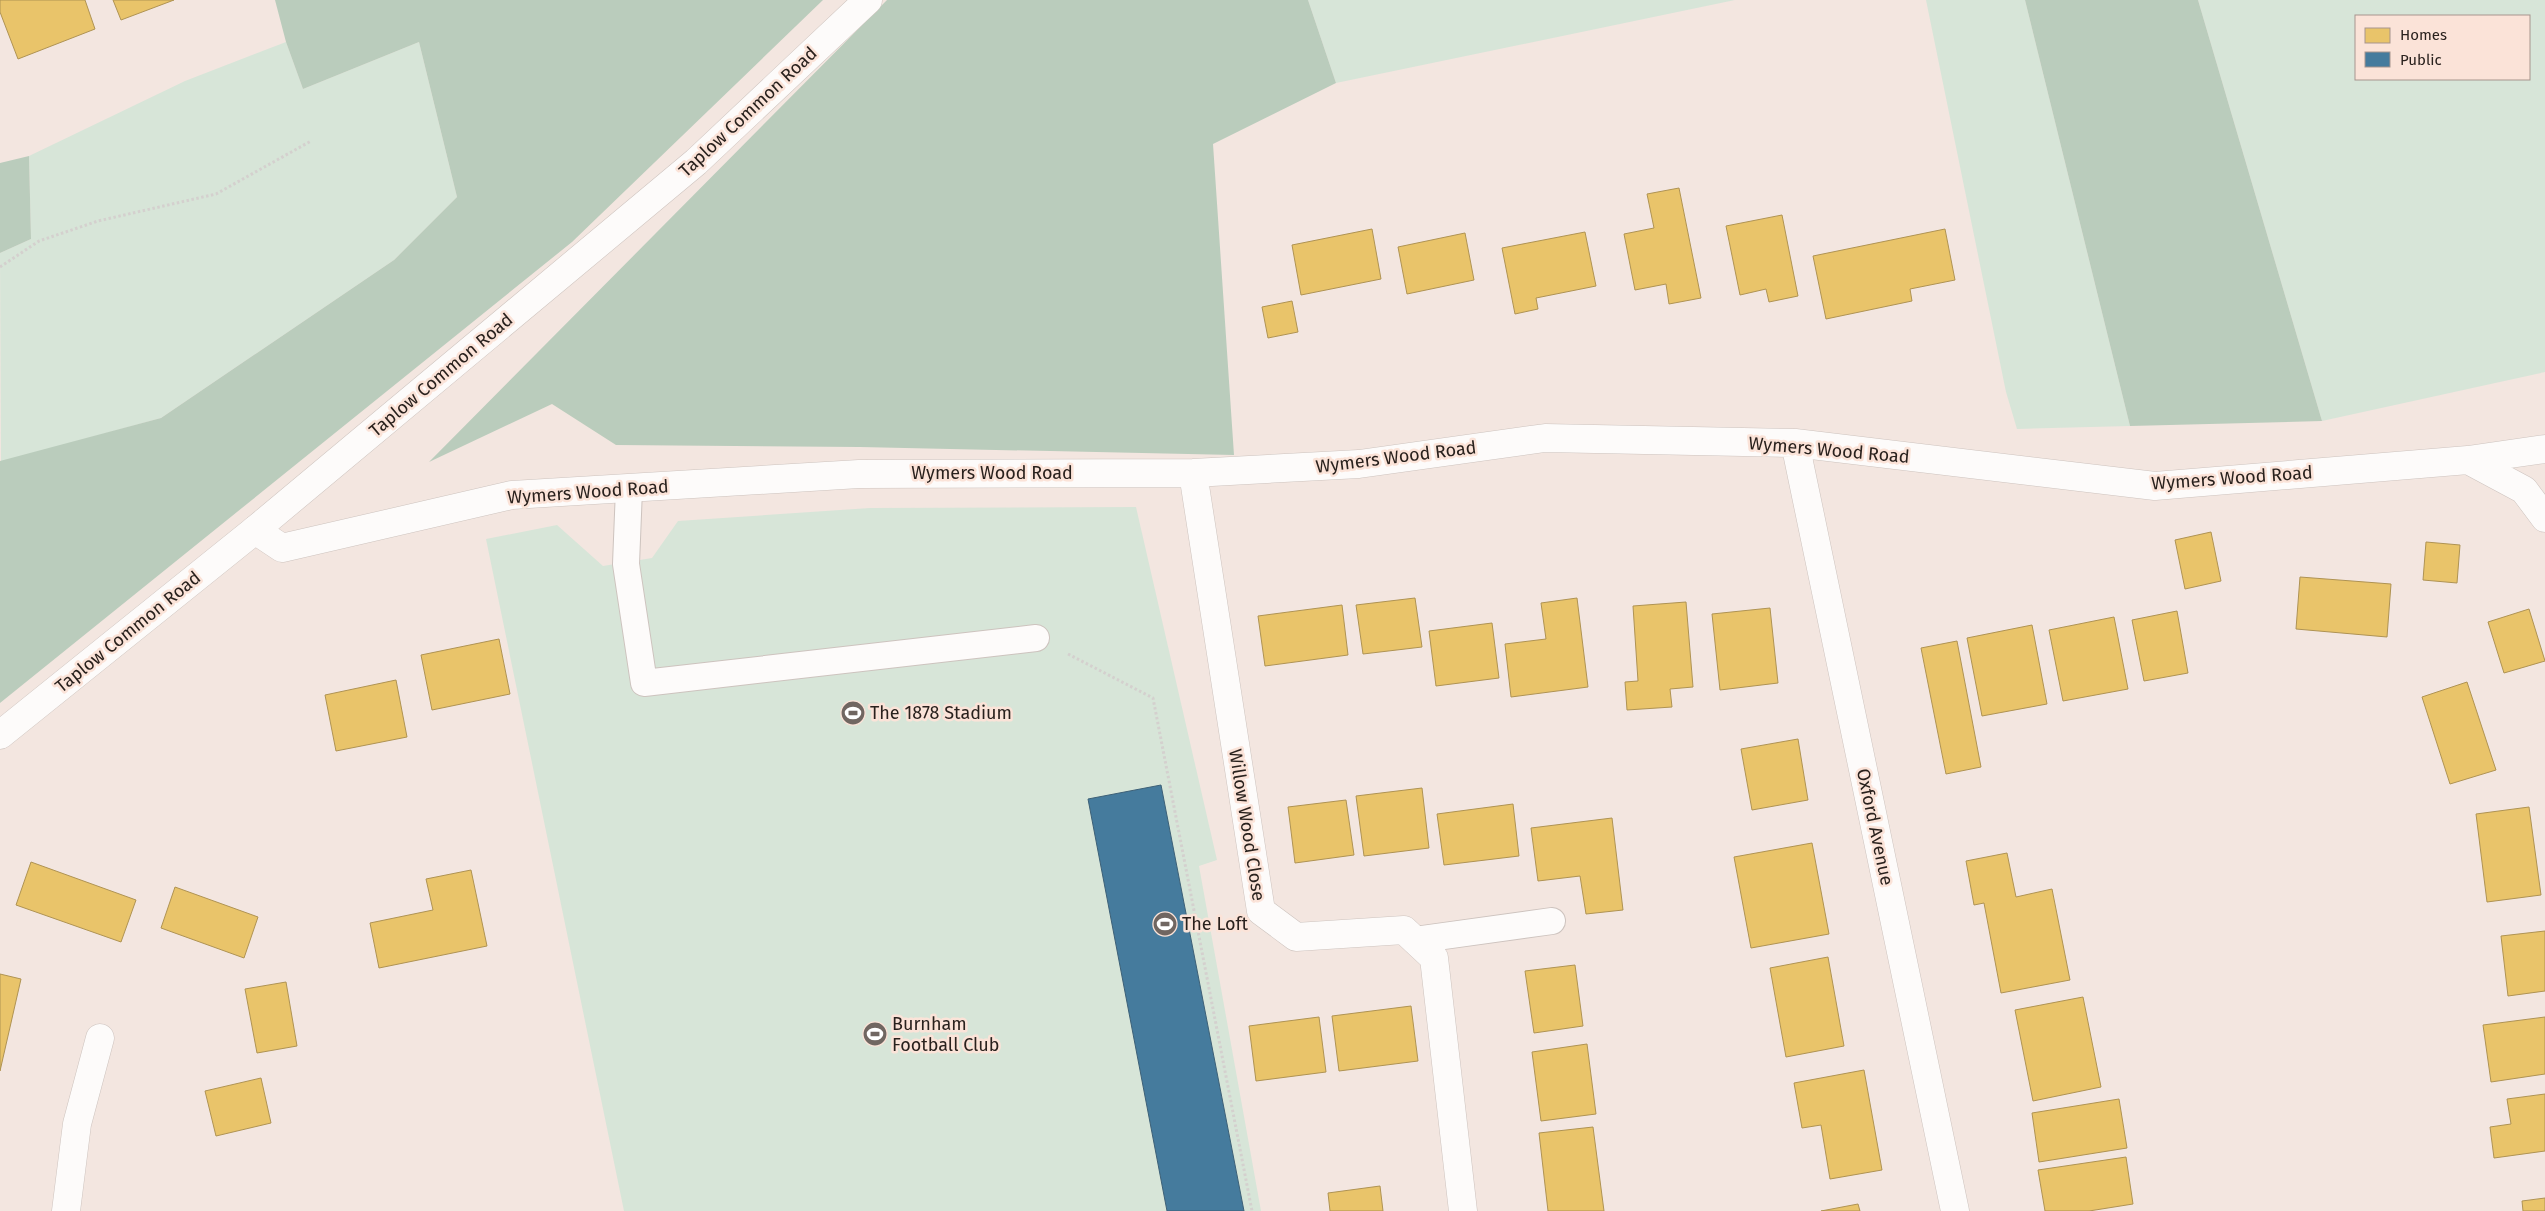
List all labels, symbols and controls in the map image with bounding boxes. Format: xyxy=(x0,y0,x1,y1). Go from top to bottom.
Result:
legend xyxy=(2355,15,2530,80)
text: Homes xyxy=(2400,26,2447,44)
street label: Taplow Common Road xyxy=(674,42,822,182)
text: Public xyxy=(2400,51,2442,69)
street label: Taplow Common Road xyxy=(365,309,517,441)
street label: Wymers Wood Road xyxy=(1748,432,1910,468)
street label: Wymers Wood Road xyxy=(1314,436,1478,478)
street label: Wymers Wood Road xyxy=(2151,461,2313,495)
street label: Wymers Wood Road xyxy=(911,462,1073,484)
street label: Wymers Wood Road xyxy=(507,475,669,509)
street label: Taplow Common Road xyxy=(51,567,205,697)
sports icon: The 1878 Stadium xyxy=(840,700,866,726)
place label: The 1878 Stadium xyxy=(870,702,1012,724)
street label: Willow Wood Close xyxy=(1224,747,1270,903)
street label: Oxford Avenue xyxy=(1852,766,1898,888)
sports icon: The Loft xyxy=(1152,911,1178,937)
place label: The Loft xyxy=(1182,913,1248,935)
place label: Burnham Football Club xyxy=(892,1013,1000,1056)
sports icon: Burnham Football Club xyxy=(862,1021,888,1047)

